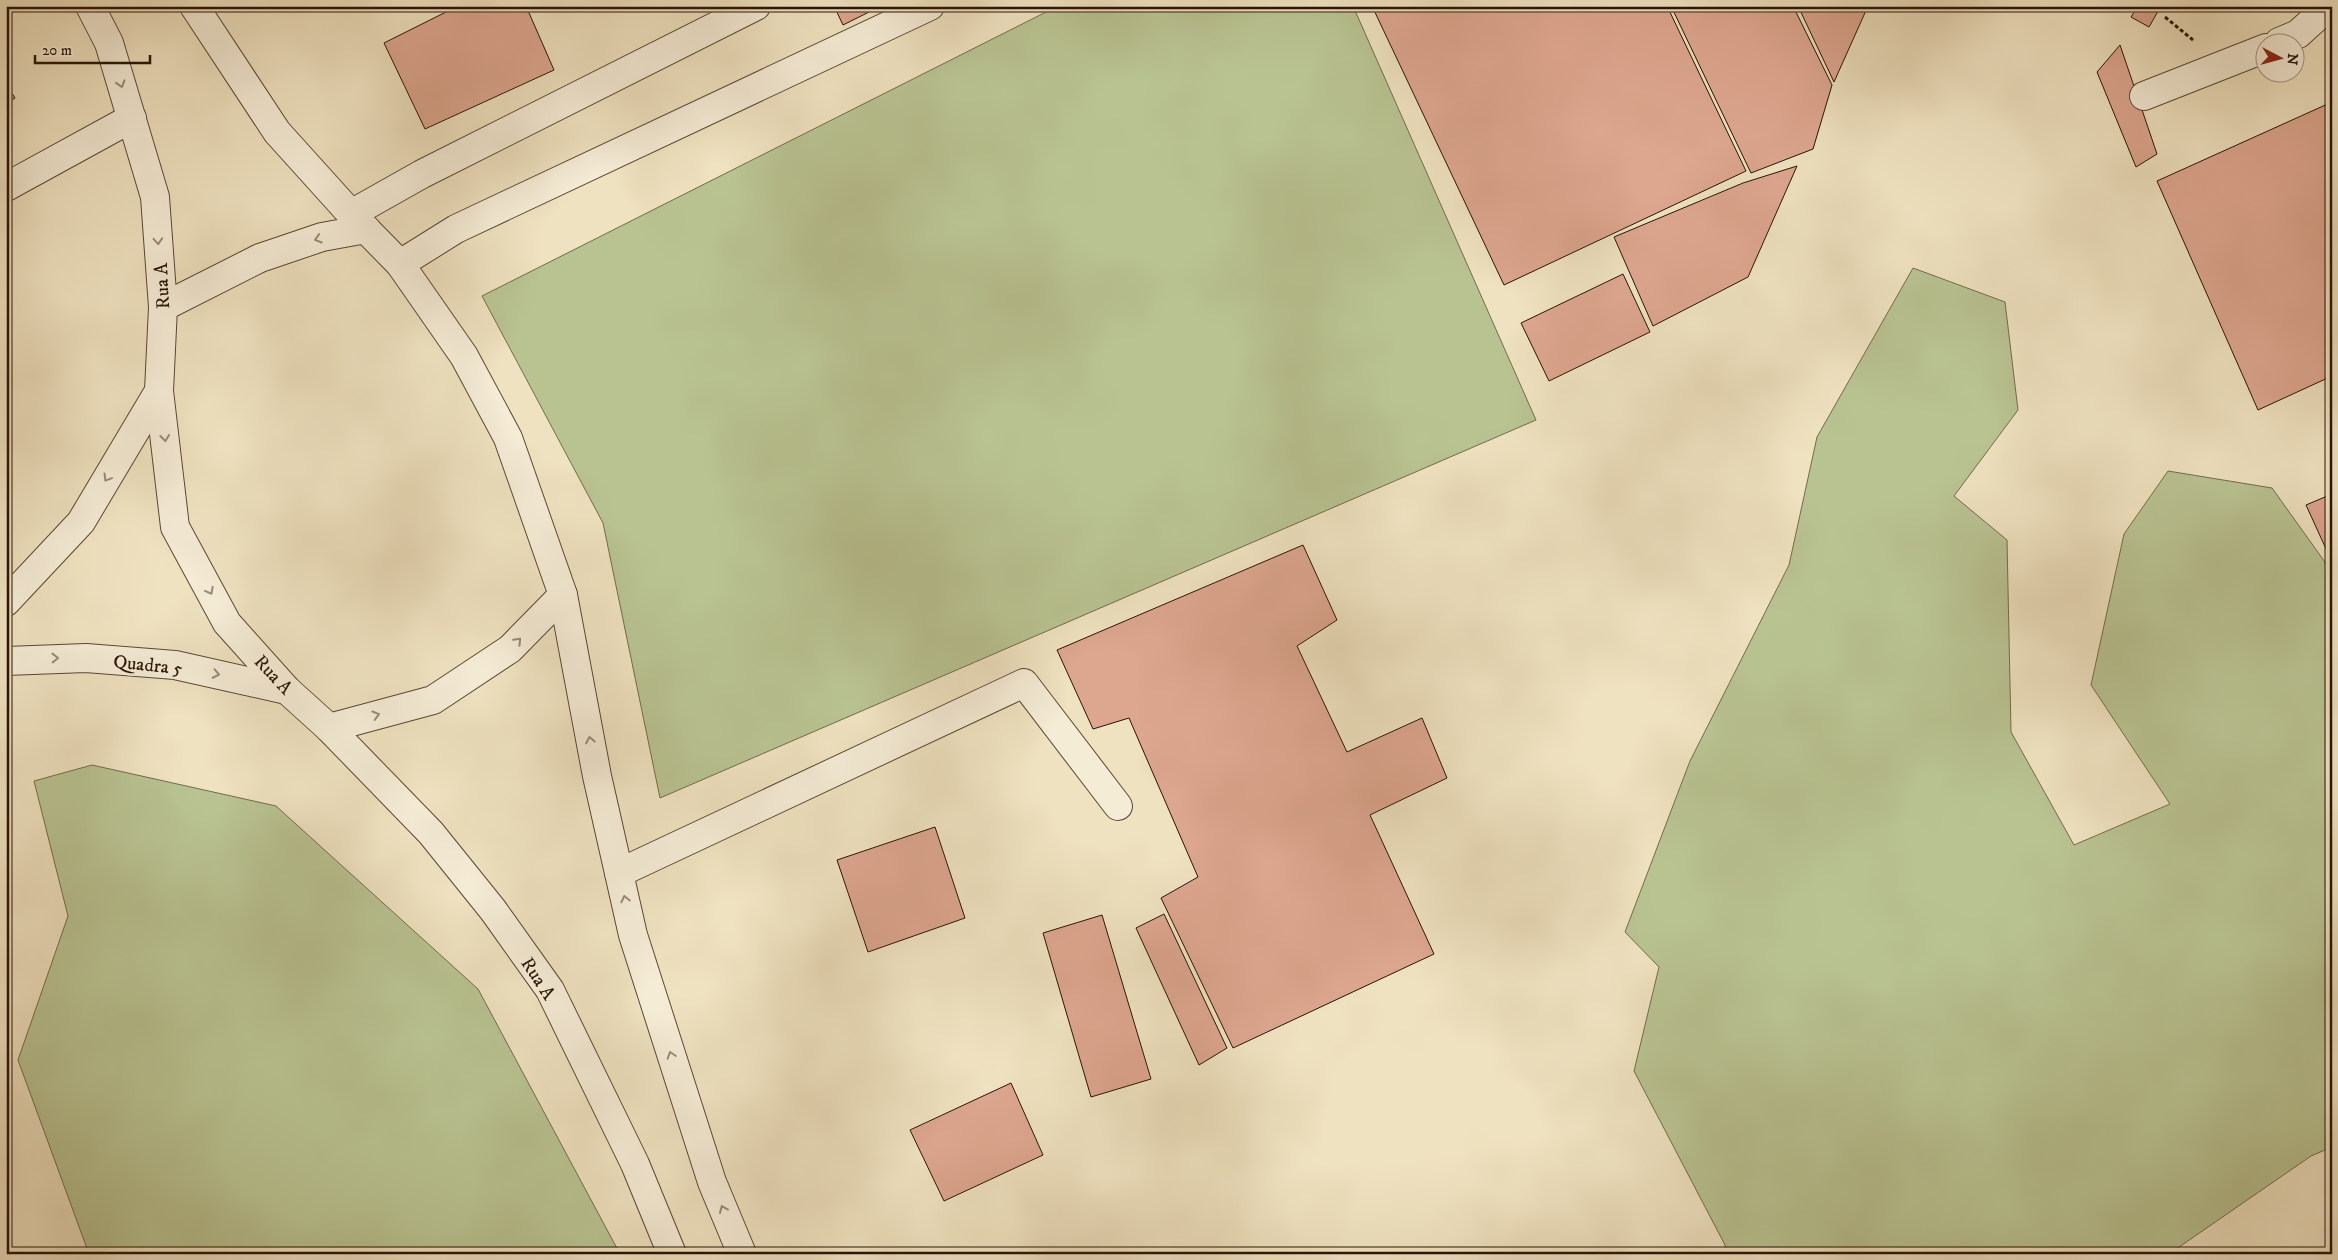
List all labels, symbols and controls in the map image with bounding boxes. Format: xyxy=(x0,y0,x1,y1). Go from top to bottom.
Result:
scale bar xyxy=(35,32,150,64)
north arrow xyxy=(2256,32,2306,82)
text: 20 m xyxy=(42,41,72,60)
text: N xyxy=(2282,53,2301,66)
one-way arrow xyxy=(116,79,126,87)
one-way arrow xyxy=(314,233,323,243)
one-way arrow xyxy=(152,237,163,245)
street label: Rua A xyxy=(150,261,175,310)
one-way arrow xyxy=(159,434,170,442)
one-way arrow xyxy=(104,473,113,482)
one-way arrow xyxy=(204,586,214,595)
one-way arrow xyxy=(512,638,521,647)
street label: Quadra 5 xyxy=(112,650,184,681)
street label: Rua A xyxy=(249,650,298,700)
one-way arrow xyxy=(51,653,59,664)
one-way arrow xyxy=(212,669,221,679)
one-way arrow xyxy=(371,711,379,721)
one-way arrow xyxy=(586,736,596,745)
one-way arrow xyxy=(620,895,631,904)
street label: Rua A xyxy=(516,953,560,1005)
one-way arrow xyxy=(667,1051,677,1060)
one-way arrow xyxy=(719,1205,729,1214)

